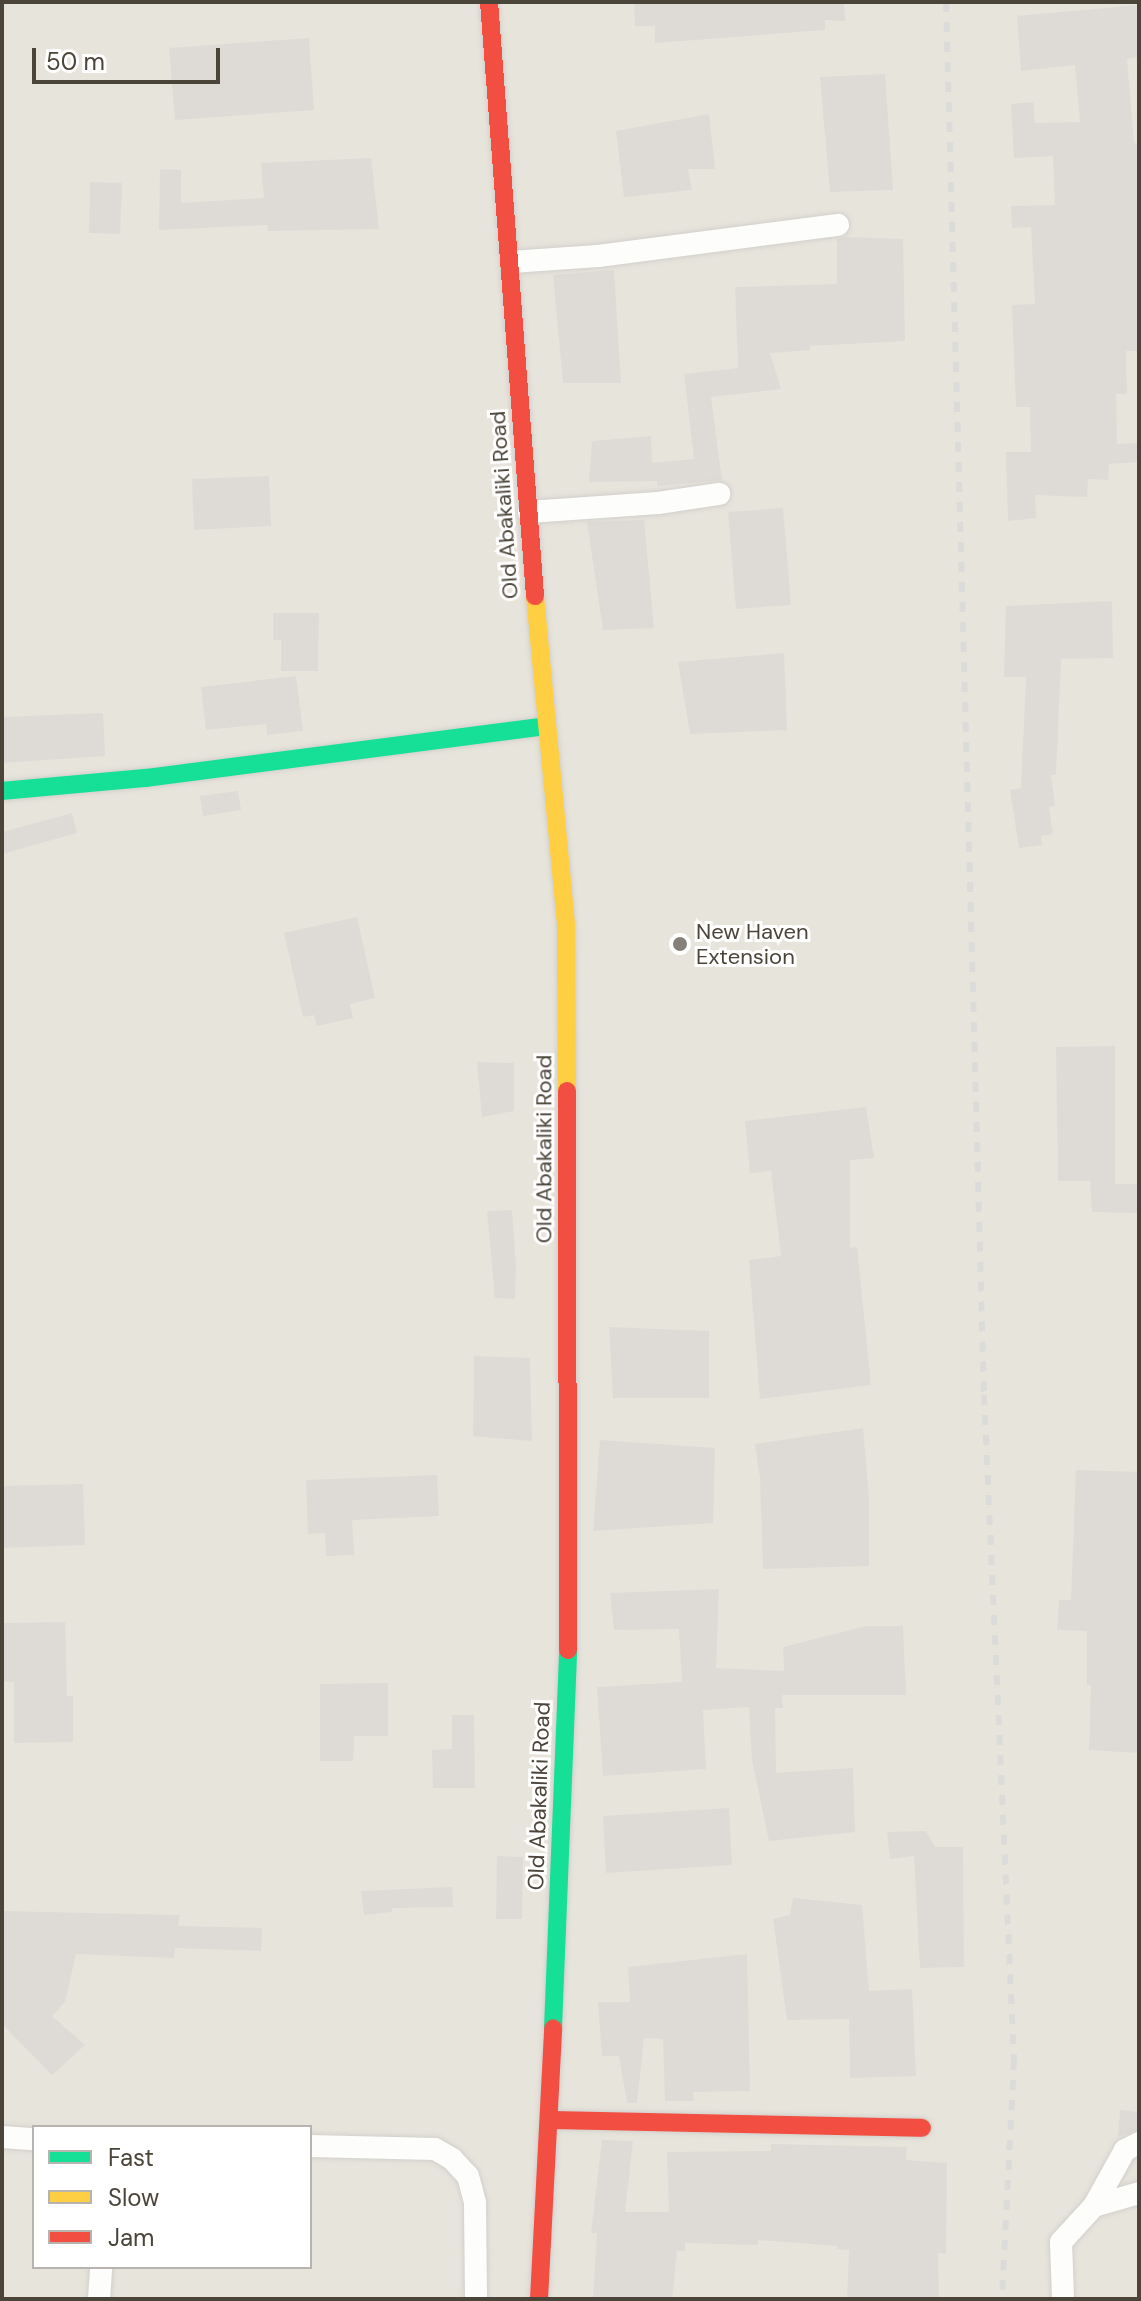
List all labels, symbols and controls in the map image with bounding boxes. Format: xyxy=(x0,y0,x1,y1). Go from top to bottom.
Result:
scale bar xyxy=(36,32,224,82)
text: 50 m xyxy=(46,46,105,77)
street label: Old Abakaliki Road xyxy=(484,410,524,600)
place label: New Haven Extension xyxy=(696,918,809,970)
marker: New Haven Extension xyxy=(671,935,689,953)
street label: Old Abakaliki Road xyxy=(531,1055,557,1243)
street label: Old Abakaliki Road xyxy=(523,1701,555,1891)
legend xyxy=(32,2125,312,2269)
text: Fast xyxy=(108,2142,154,2173)
text: Slow xyxy=(108,2182,159,2213)
text: Jam xyxy=(108,2222,154,2253)

